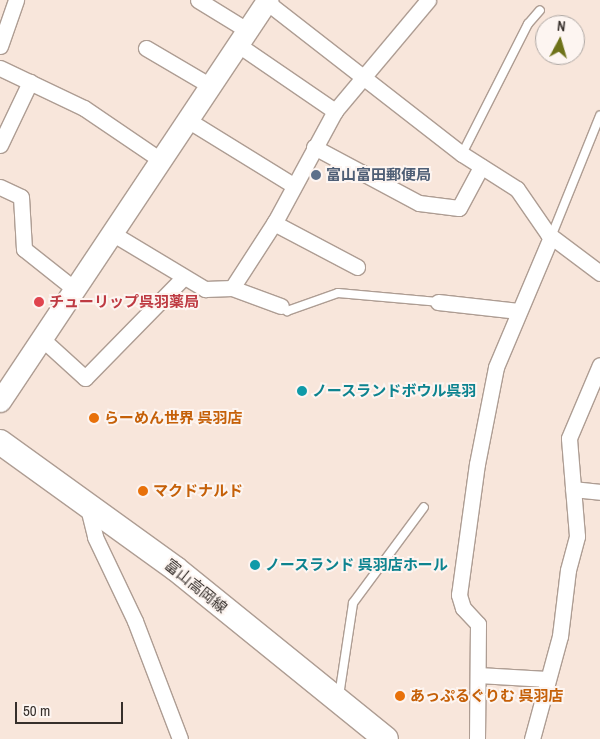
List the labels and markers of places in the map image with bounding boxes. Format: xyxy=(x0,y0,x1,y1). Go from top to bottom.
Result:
place label: 富山富田郵便局 xyxy=(326,166,431,184)
marker: 富山富田郵便局 xyxy=(310,169,322,181)
place label: チューリップ呉羽薬局 xyxy=(49,293,199,311)
marker: チューリップ呉羽薬局 xyxy=(33,296,45,308)
place label: ノースランドボウル呉羽 xyxy=(312,382,477,400)
marker: ノースランドボウル呉羽 xyxy=(296,385,308,397)
place label: らーめん世界 呉羽店 xyxy=(104,409,242,427)
marker: らーめん世界 呉羽店 xyxy=(88,412,100,424)
place label: マクドナルド xyxy=(153,482,243,500)
marker: マクドナルド xyxy=(137,485,149,497)
place label: ノースランド 呉羽店ホール xyxy=(265,556,448,574)
marker: ノースランド 呉羽店ホール xyxy=(249,559,261,571)
place label: あっぷるぐりむ 呉羽店 xyxy=(410,687,563,705)
marker: あっぷるぐりむ 呉羽店 xyxy=(394,690,406,702)

